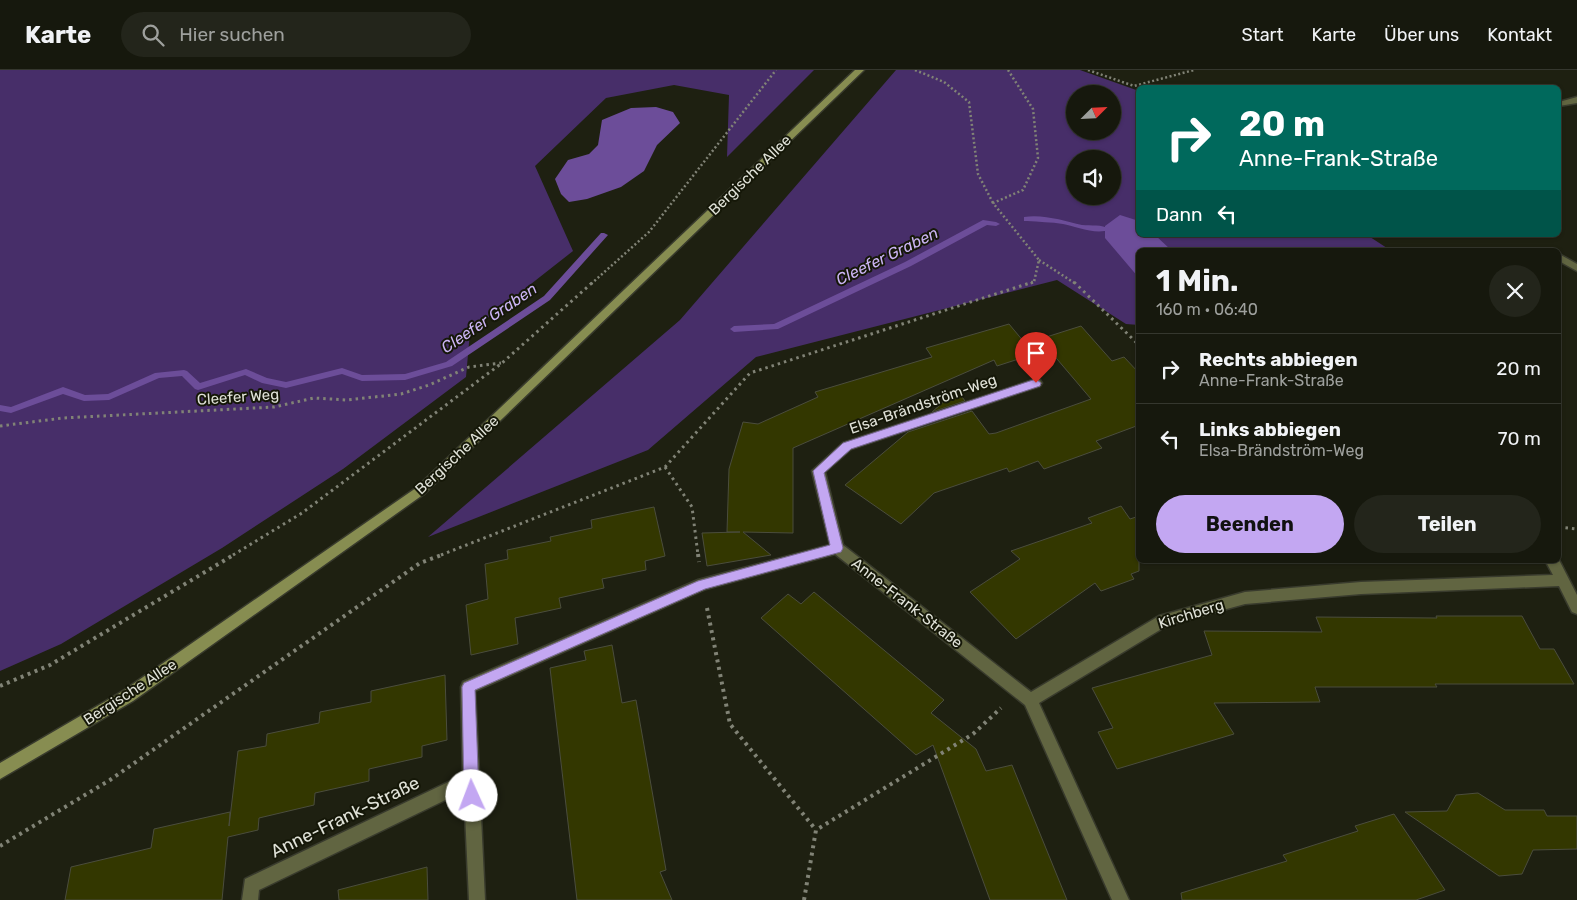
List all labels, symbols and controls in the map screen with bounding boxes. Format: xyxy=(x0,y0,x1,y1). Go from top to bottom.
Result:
search box xyxy=(121,12,471,57)
text: Karte xyxy=(25,21,91,49)
icon: search xyxy=(139,21,167,49)
text: Hier suchen xyxy=(179,23,285,46)
text: Start xyxy=(1241,24,1284,46)
text: Karte xyxy=(1312,24,1356,46)
text: Über uns xyxy=(1384,24,1459,46)
text: Kontakt xyxy=(1487,24,1552,46)
north arrow xyxy=(1066,85,1121,140)
map controls xyxy=(1066,85,1121,205)
text: 20 m xyxy=(1239,103,1325,145)
icon: right xyxy=(1156,105,1221,170)
street label: Bergische Allee xyxy=(705,131,795,219)
text: Anne-Frank-Straße xyxy=(1239,145,1438,172)
button: sound xyxy=(1066,150,1121,205)
icon: left xyxy=(1213,200,1241,228)
text: Dann xyxy=(1156,203,1203,226)
water label: Cleefer Graben xyxy=(833,223,941,289)
text: 1 Min. xyxy=(1156,263,1239,299)
button: close xyxy=(1489,265,1541,317)
water label: Cleefer Graben xyxy=(437,279,541,357)
text: 160 m · 06:40 xyxy=(1156,300,1258,319)
pin xyxy=(1015,332,1057,383)
icon: arrive xyxy=(1022,339,1050,367)
text: Rechts abbiegen xyxy=(1199,348,1358,371)
icon: right xyxy=(1156,355,1184,383)
text: 20 m xyxy=(1496,357,1541,380)
street label: Elsa-Brändström-Weg xyxy=(847,370,999,438)
text: Anne-Frank-Straße xyxy=(1199,371,1344,390)
street label: Cleefer Weg xyxy=(196,385,280,409)
street label: Bergische Allee xyxy=(412,412,502,498)
text: Links abbiegen xyxy=(1199,418,1341,441)
icon: left xyxy=(1156,425,1184,453)
text: 70 m xyxy=(1498,427,1541,450)
text: Elsa-Brändström-Weg xyxy=(1199,441,1364,460)
button: Beenden xyxy=(1156,495,1344,553)
button: Teilen xyxy=(1354,495,1541,553)
street label: Anne-Frank-Straße xyxy=(848,554,966,652)
street label: Kirchberg xyxy=(1156,596,1226,632)
street label: Bergische Allee xyxy=(80,655,180,729)
position arrow xyxy=(445,769,497,821)
street label: Anne-Frank-Straße xyxy=(267,771,423,863)

